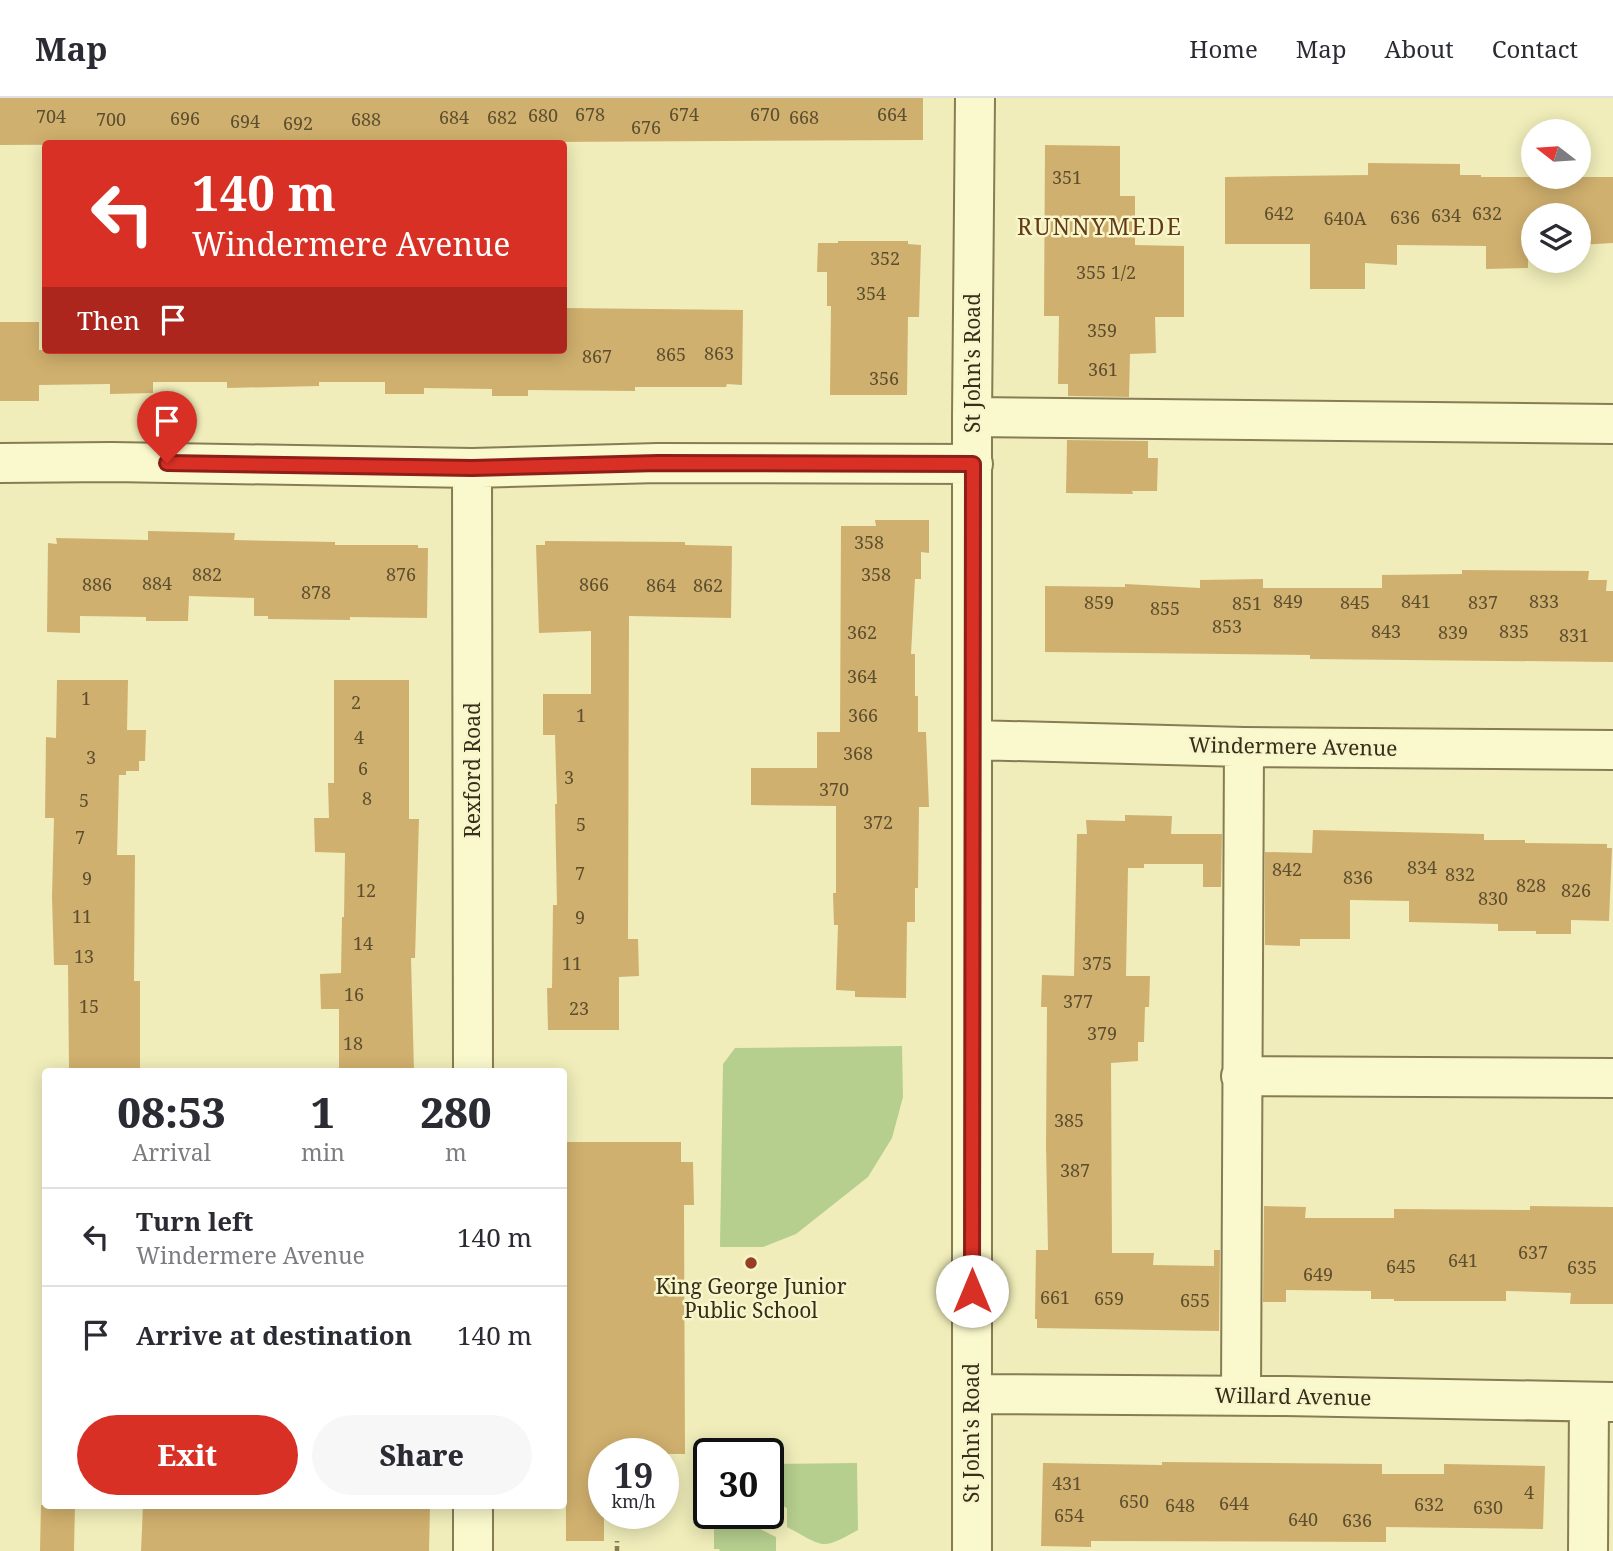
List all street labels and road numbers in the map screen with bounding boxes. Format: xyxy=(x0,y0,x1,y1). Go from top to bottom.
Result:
street label: St John's Road xyxy=(958,293,986,433)
street label: Rexford Road xyxy=(458,702,486,838)
street label: Windermere Avenue xyxy=(1188,730,1398,762)
street label: St John's Road xyxy=(957,1363,985,1503)
street label: Willard Avenue xyxy=(1214,1381,1372,1411)

